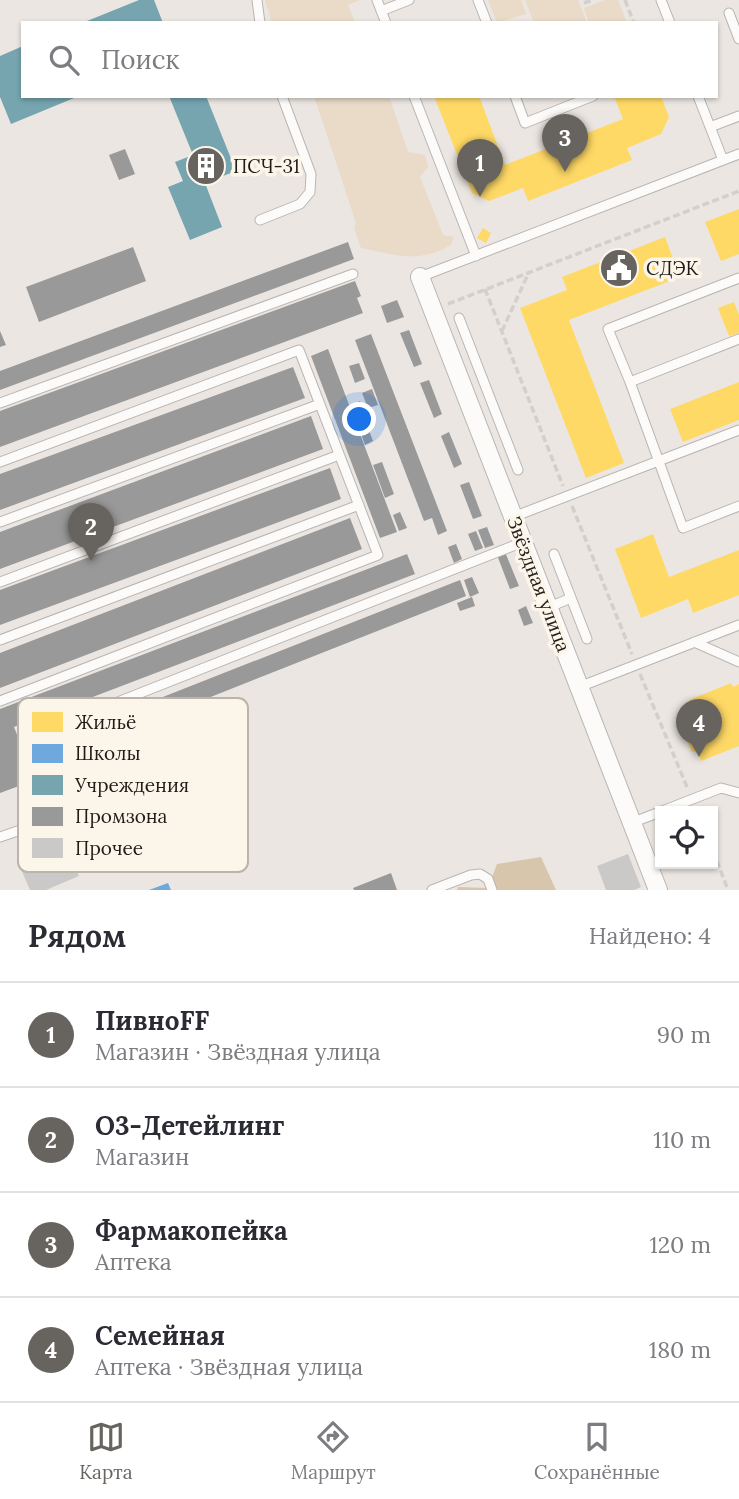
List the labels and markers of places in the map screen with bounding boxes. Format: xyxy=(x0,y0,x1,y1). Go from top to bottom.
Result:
pin: 3 xyxy=(542,114,588,172)
pin: 1 xyxy=(457,139,503,197)
building icon: ПСЧ-31 xyxy=(185,145,227,187)
place label: ПСЧ-31 xyxy=(233,154,300,178)
public building icon: СДЭК xyxy=(598,247,640,289)
place label: СДЭК xyxy=(646,256,698,280)
pin: 2 xyxy=(68,503,114,561)
pin: 4 xyxy=(676,699,722,757)

